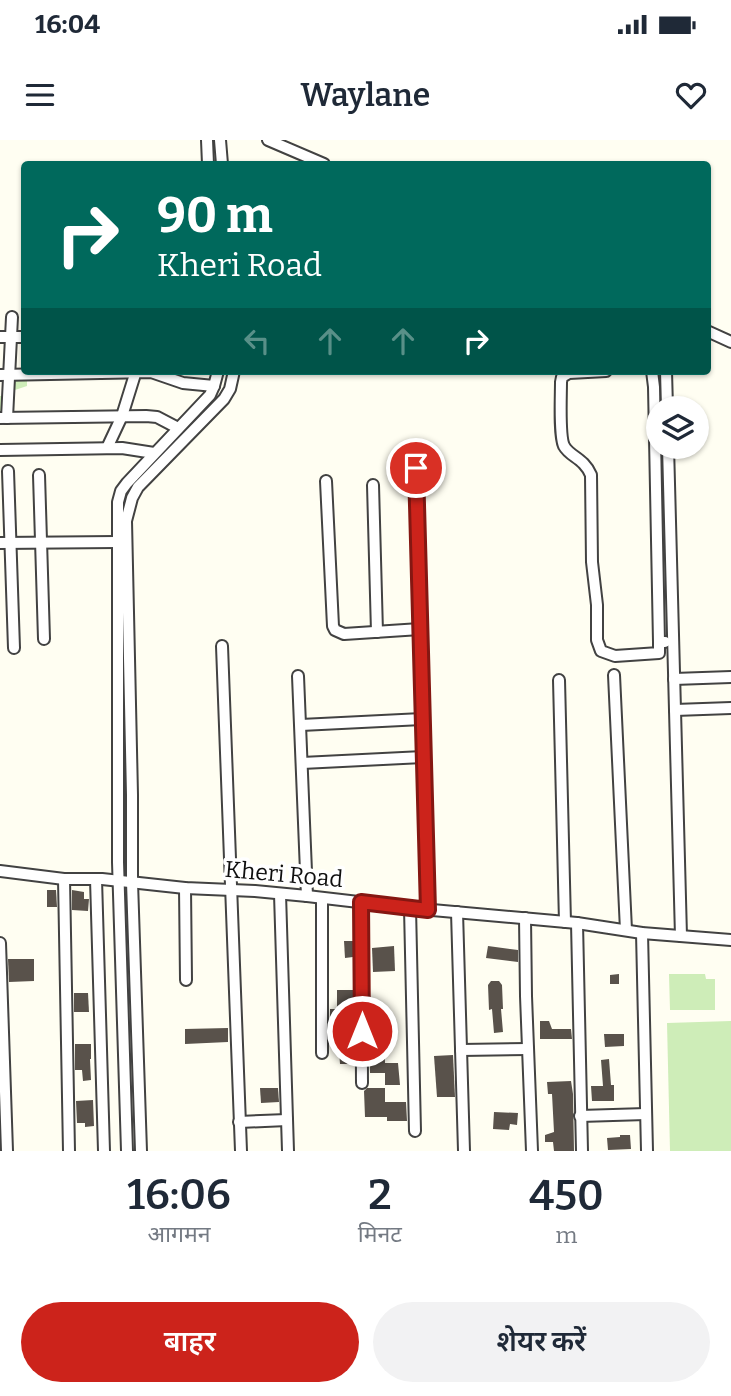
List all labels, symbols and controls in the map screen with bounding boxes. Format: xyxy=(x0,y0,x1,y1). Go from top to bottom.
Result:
text: 16:04 xyxy=(35,9,100,40)
icon: menu xyxy=(21,76,59,114)
text: Waylane xyxy=(301,76,430,114)
icon: heart xyxy=(672,76,710,114)
text: 90 m xyxy=(157,186,273,245)
icon: right xyxy=(42,189,133,280)
text: Kheri Road xyxy=(157,246,322,284)
icon: left xyxy=(238,322,276,360)
icon: ahead xyxy=(311,322,349,360)
icon: ahead xyxy=(384,322,422,360)
icon: right xyxy=(457,322,495,360)
map controls xyxy=(646,396,709,459)
button: layers xyxy=(646,396,709,459)
pin xyxy=(386,438,446,498)
icon: arrive xyxy=(397,449,435,487)
street label: Kheri Road xyxy=(224,855,345,893)
position arrow xyxy=(325,994,399,1068)
text: 16:06 xyxy=(127,1170,231,1220)
text: 2 xyxy=(368,1170,392,1220)
text: 450 xyxy=(529,1171,604,1221)
text: आगमन xyxy=(147,1220,210,1248)
text: मिनट xyxy=(358,1220,402,1248)
text: m xyxy=(555,1221,577,1249)
button: बाहर xyxy=(21,1302,359,1382)
button: शेयर करें xyxy=(373,1302,710,1382)

